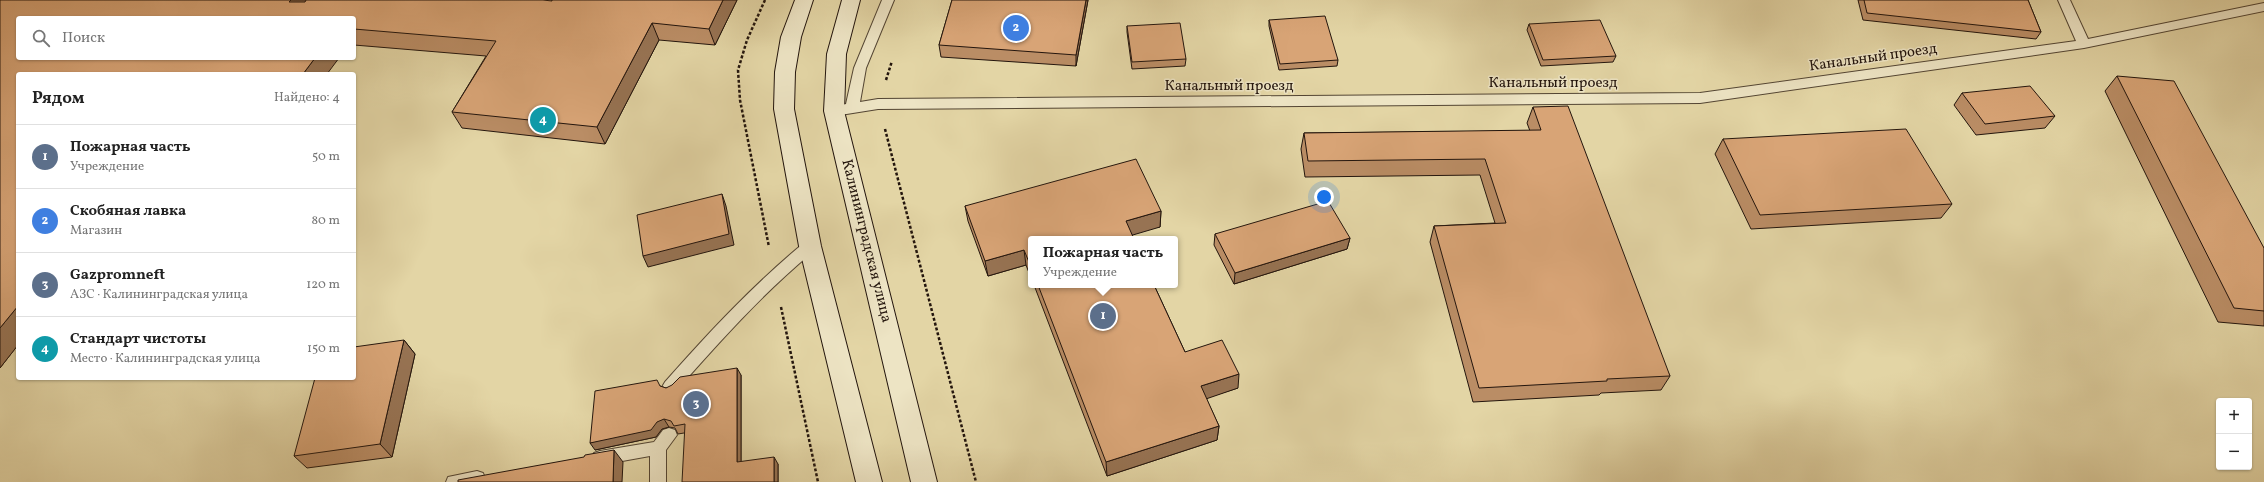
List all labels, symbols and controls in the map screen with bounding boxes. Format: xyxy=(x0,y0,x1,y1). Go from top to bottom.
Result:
pin: 2 xyxy=(1003,13,1029,43)
search box xyxy=(16,16,356,60)
icon: search xyxy=(30,27,52,49)
text: Поиск xyxy=(62,28,105,49)
street label: Канальный проезд xyxy=(1808,39,1939,77)
street label: Канальный проезд xyxy=(1489,73,1618,94)
street label: Канальный проезд xyxy=(1165,76,1294,97)
text: Рядом xyxy=(32,87,85,110)
text: Найдено: 4 xyxy=(274,89,340,107)
pin: 4 xyxy=(530,105,556,135)
text: Пожарная часть xyxy=(70,137,191,158)
text: 1 xyxy=(42,148,48,166)
text: 50 m xyxy=(312,148,340,166)
street label: Калининградская улица xyxy=(836,157,896,325)
text: Учреждение xyxy=(70,158,144,176)
your location xyxy=(1314,187,1334,207)
text: Скобяная лавка xyxy=(70,201,186,222)
text: 2 xyxy=(42,212,48,230)
text: 80 m xyxy=(311,212,340,230)
text: Магазин xyxy=(70,222,122,240)
popup xyxy=(1028,236,1178,288)
text: Пожарная часть xyxy=(1043,243,1163,264)
text: Учреждение xyxy=(1043,264,1117,282)
text: Gazpromneft xyxy=(70,265,165,286)
text: 3 xyxy=(42,276,48,294)
text: 120 m xyxy=(306,276,340,294)
text: АЗС · Калининградская улица xyxy=(70,286,248,304)
pin: 1 xyxy=(1090,301,1116,331)
text: Стандарт чистоты xyxy=(70,329,206,350)
text: 4 xyxy=(41,340,49,358)
text: 150 m xyxy=(307,340,340,358)
text: Место · Калининградская улица xyxy=(70,350,260,368)
pin: 3 xyxy=(683,389,709,419)
map controls xyxy=(2216,398,2252,470)
button: + xyxy=(2216,398,2252,434)
button: − xyxy=(2216,434,2252,470)

